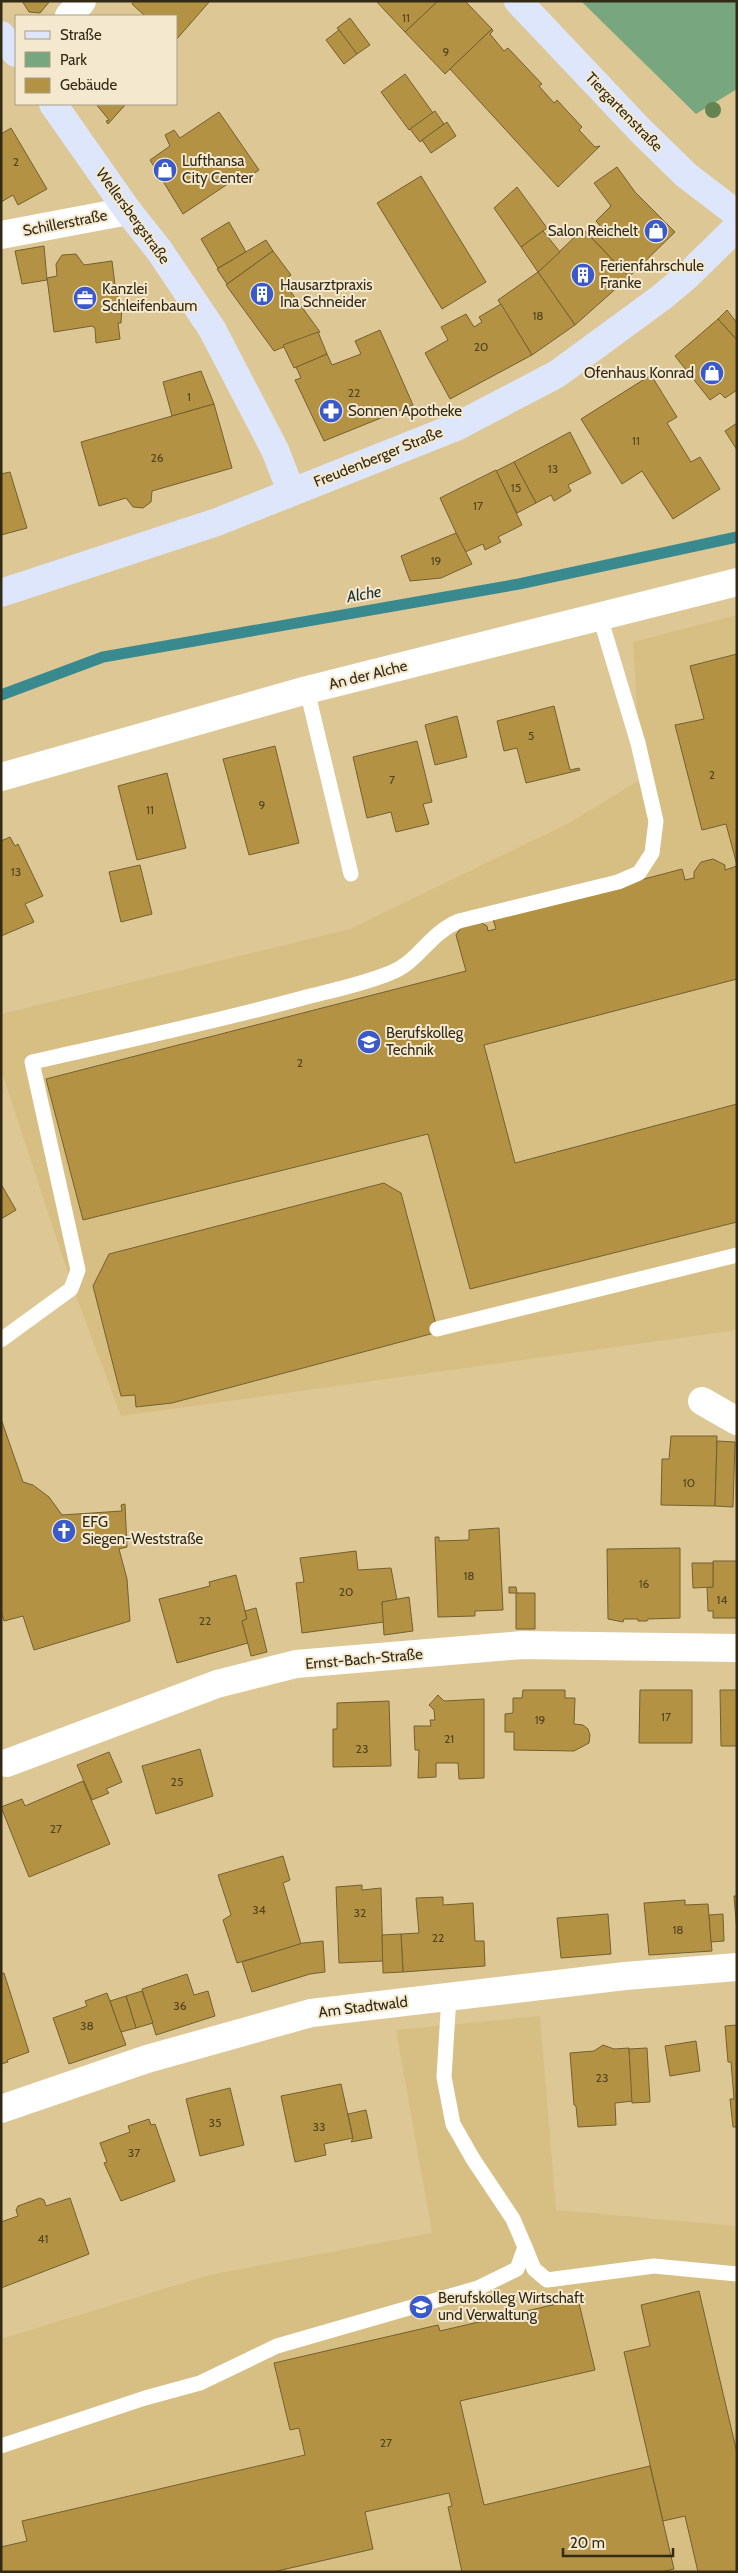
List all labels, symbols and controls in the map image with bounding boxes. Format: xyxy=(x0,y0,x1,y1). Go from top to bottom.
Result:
house number: 11 xyxy=(402,10,410,25)
legend xyxy=(15,15,178,105)
text: Straße xyxy=(60,26,102,44)
house number: 9 xyxy=(443,44,450,59)
text: Park xyxy=(60,51,87,69)
street label: Tiergartenstraße xyxy=(582,69,667,156)
text: Gebäude xyxy=(60,76,117,94)
place label: Lufthansa City Center xyxy=(182,152,254,187)
house number: 2 xyxy=(13,154,19,169)
shop icon: Lufthansa City Center xyxy=(152,157,178,183)
street label: Wellersbergstraße xyxy=(92,164,174,268)
street label: Schillerstraße xyxy=(21,206,109,240)
shop icon: Salon Reichelt xyxy=(643,218,669,244)
place label: Salon Reichelt xyxy=(548,222,638,240)
place label: Ferienfahrschule Franke xyxy=(600,257,704,292)
building icon: Ferienfahrschule Franke xyxy=(570,262,596,288)
place label: Hausarztpraxis Ina Schneider xyxy=(280,276,372,311)
place label: Kanzlei Schleifenbaum xyxy=(102,280,197,315)
building icon: Hausarztpraxis Ina Schneider xyxy=(249,281,275,307)
office icon: Kanzlei Schleifenbaum xyxy=(72,285,98,311)
house number: 18 xyxy=(532,308,544,323)
house number: 20 xyxy=(474,339,488,354)
shop icon: Ofenhaus Konrad xyxy=(699,360,725,386)
place label: Ofenhaus Konrad xyxy=(584,364,694,382)
house number: 22 xyxy=(348,385,360,400)
house number: 1 xyxy=(187,389,191,404)
pharmacy icon: Sonnen Apotheke xyxy=(318,398,344,424)
place label: Sonnen Apotheke xyxy=(348,402,462,420)
street label: Freudenberger Straße xyxy=(311,423,445,491)
house number: 11 xyxy=(632,433,640,448)
house number: 26 xyxy=(150,450,164,465)
house number: 13 xyxy=(548,461,558,476)
house number: 15 xyxy=(511,480,521,495)
house number: 17 xyxy=(473,498,483,513)
house number: 19 xyxy=(431,553,442,568)
water label: Alche xyxy=(344,582,383,607)
street label: An der Alche xyxy=(327,656,409,693)
house number: 5 xyxy=(528,728,534,743)
house number: 2 xyxy=(709,767,715,782)
house number: 7 xyxy=(389,772,395,787)
house number: 9 xyxy=(259,797,266,812)
house number: 11 xyxy=(146,802,154,817)
house number: 13 xyxy=(11,864,21,879)
place label: Berufskolleg Technik xyxy=(386,1024,464,1059)
school or university icon: Berufskolleg Technik xyxy=(356,1029,382,1055)
house number: 2 xyxy=(297,1055,303,1070)
house number: 10 xyxy=(683,1475,695,1490)
place label: EFG Siegen-Weststraße xyxy=(82,1513,204,1548)
church icon: EFG Siegen-Weststraße xyxy=(51,1518,77,1544)
house number: 18 xyxy=(463,1568,475,1583)
house number: 16 xyxy=(639,1576,650,1591)
house number: 20 xyxy=(339,1584,353,1599)
house number: 14 xyxy=(717,1592,727,1607)
house number: 22 xyxy=(199,1613,211,1628)
street label: Ernst-Bach-Straße xyxy=(305,1645,424,1673)
house number: 17 xyxy=(661,1709,671,1724)
house number: 19 xyxy=(535,1712,546,1727)
house number: 21 xyxy=(444,1731,454,1746)
house number: 23 xyxy=(356,1741,368,1756)
house number: 25 xyxy=(171,1774,183,1789)
house number: 27 xyxy=(50,1821,62,1836)
house number: 34 xyxy=(252,1902,266,1917)
house number: 32 xyxy=(354,1905,366,1920)
house number: 18 xyxy=(672,1922,684,1937)
house number: 22 xyxy=(432,1930,444,1945)
street label: Am Stadtwald xyxy=(317,1993,409,2021)
house number: 36 xyxy=(173,1998,187,2013)
house number: 38 xyxy=(80,2018,94,2033)
house number: 23 xyxy=(596,2070,608,2085)
house number: 35 xyxy=(209,2115,221,2130)
house number: 33 xyxy=(313,2119,325,2134)
house number: 37 xyxy=(128,2145,140,2160)
house number: 41 xyxy=(38,2231,48,2246)
place label: Berufskolleg Wirtschaft und Verwaltung xyxy=(438,2289,584,2324)
school or university icon: Berufskolleg Wirtschaft und Verwaltung xyxy=(408,2294,434,2320)
house number: 27 xyxy=(380,2435,392,2450)
scale bar xyxy=(563,2526,673,2558)
text: 20 m xyxy=(570,2534,605,2552)

